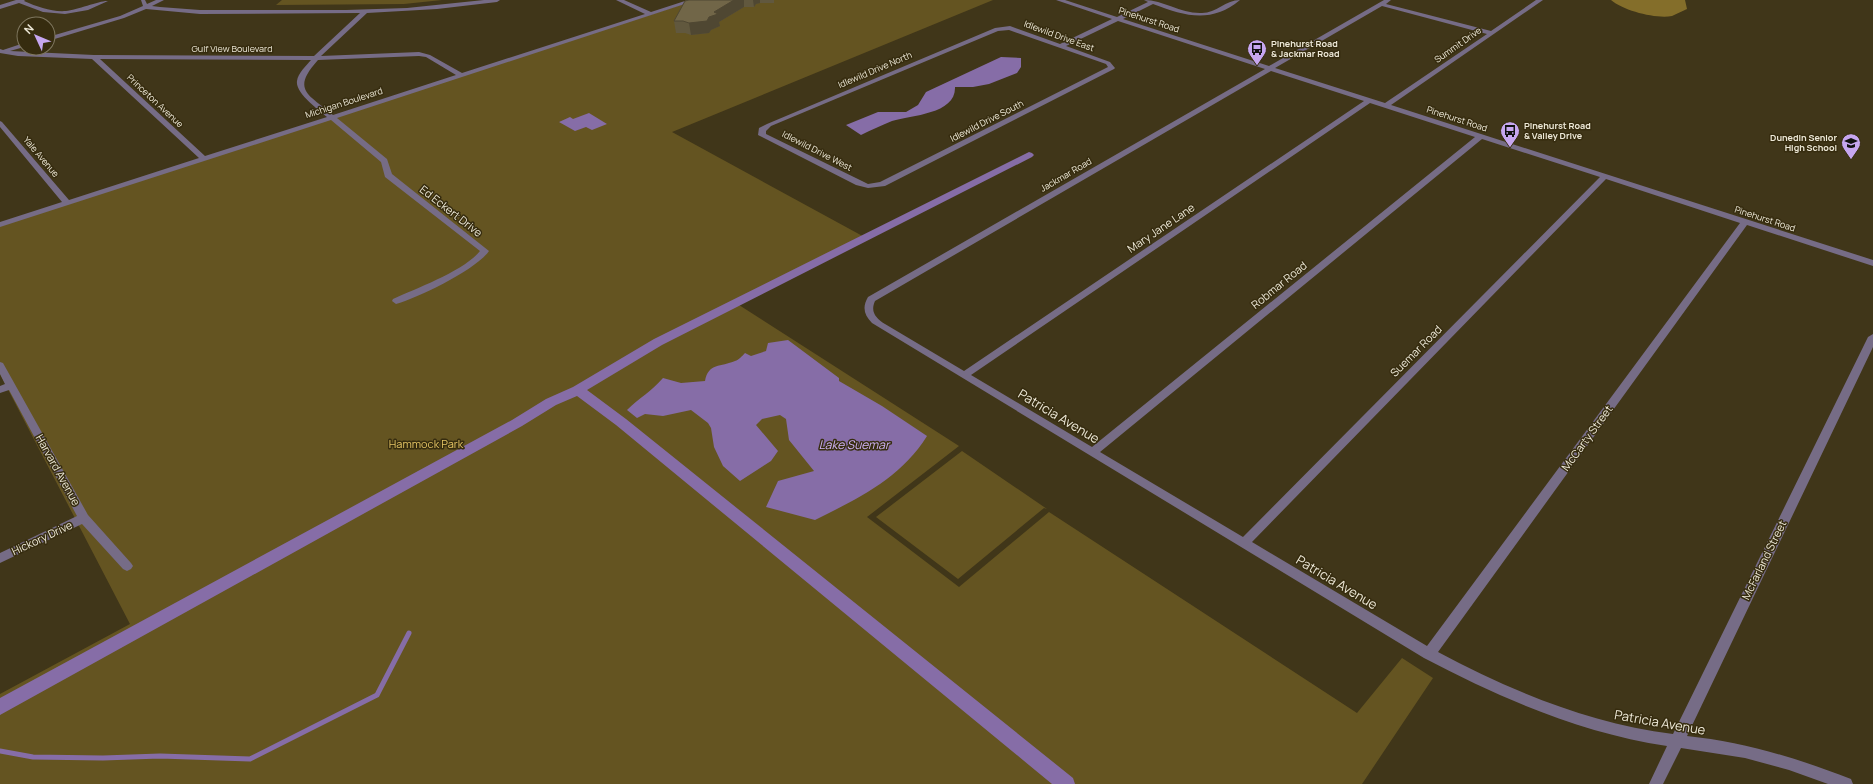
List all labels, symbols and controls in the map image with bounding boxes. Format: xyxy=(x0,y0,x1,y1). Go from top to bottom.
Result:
street label: Pinehurst Road xyxy=(1117,4,1181,35)
north arrow xyxy=(16,16,56,56)
street label: Idlewild Drive East xyxy=(1022,17,1097,54)
text: N xyxy=(20,21,37,37)
street label: Summit Drive xyxy=(1432,24,1484,66)
place label: Pinehurst Road & Jackmar Road xyxy=(1271,37,1339,60)
bus stop icon: Pinehurst Road & Jackmar Road xyxy=(1246,38,1268,66)
street label: Gulf View Boulevard xyxy=(191,42,273,55)
street label: Idlewild Drive North xyxy=(836,48,914,91)
street label: Princeton Avenue xyxy=(124,71,186,130)
street label: Michigan Boulevard xyxy=(303,84,384,121)
street label: Idlewild Drive South xyxy=(948,96,1026,145)
street label: Pinehurst Road xyxy=(1425,103,1489,134)
place label: Pinehurst Road & Valley Drive xyxy=(1524,119,1591,142)
bus stop icon: Pinehurst Road & Valley Drive xyxy=(1499,120,1521,148)
street label: Idlewild Drive West xyxy=(780,127,855,174)
place label: Dunedin Senior High School xyxy=(1770,131,1837,154)
school or university icon: Dunedin Senior High School xyxy=(1840,132,1862,160)
street label: Yale Avenue xyxy=(21,134,62,180)
street label: Jackmar Road xyxy=(1038,155,1094,195)
street label: Ed Eckert Drive xyxy=(417,181,486,240)
street label: Mary Jane Lane xyxy=(1124,199,1198,256)
street label: Pinehurst Road xyxy=(1733,203,1797,234)
street label: Robmar Road xyxy=(1248,257,1310,312)
street label: Suemar Road xyxy=(1387,322,1445,380)
street label: Patricia Avenue xyxy=(1015,385,1103,448)
street label: McCarty Street xyxy=(1558,402,1616,474)
street label: Harvard Avenue xyxy=(33,431,84,509)
park label: Hammock Park xyxy=(389,436,464,451)
water label: Lake Suemar xyxy=(819,436,891,453)
street label: Hickory Drive xyxy=(9,517,75,558)
street label: McFarland Street xyxy=(1738,517,1789,602)
street label: Patricia Avenue xyxy=(1293,551,1381,614)
street label: Patricia Avenue xyxy=(1613,705,1707,739)

